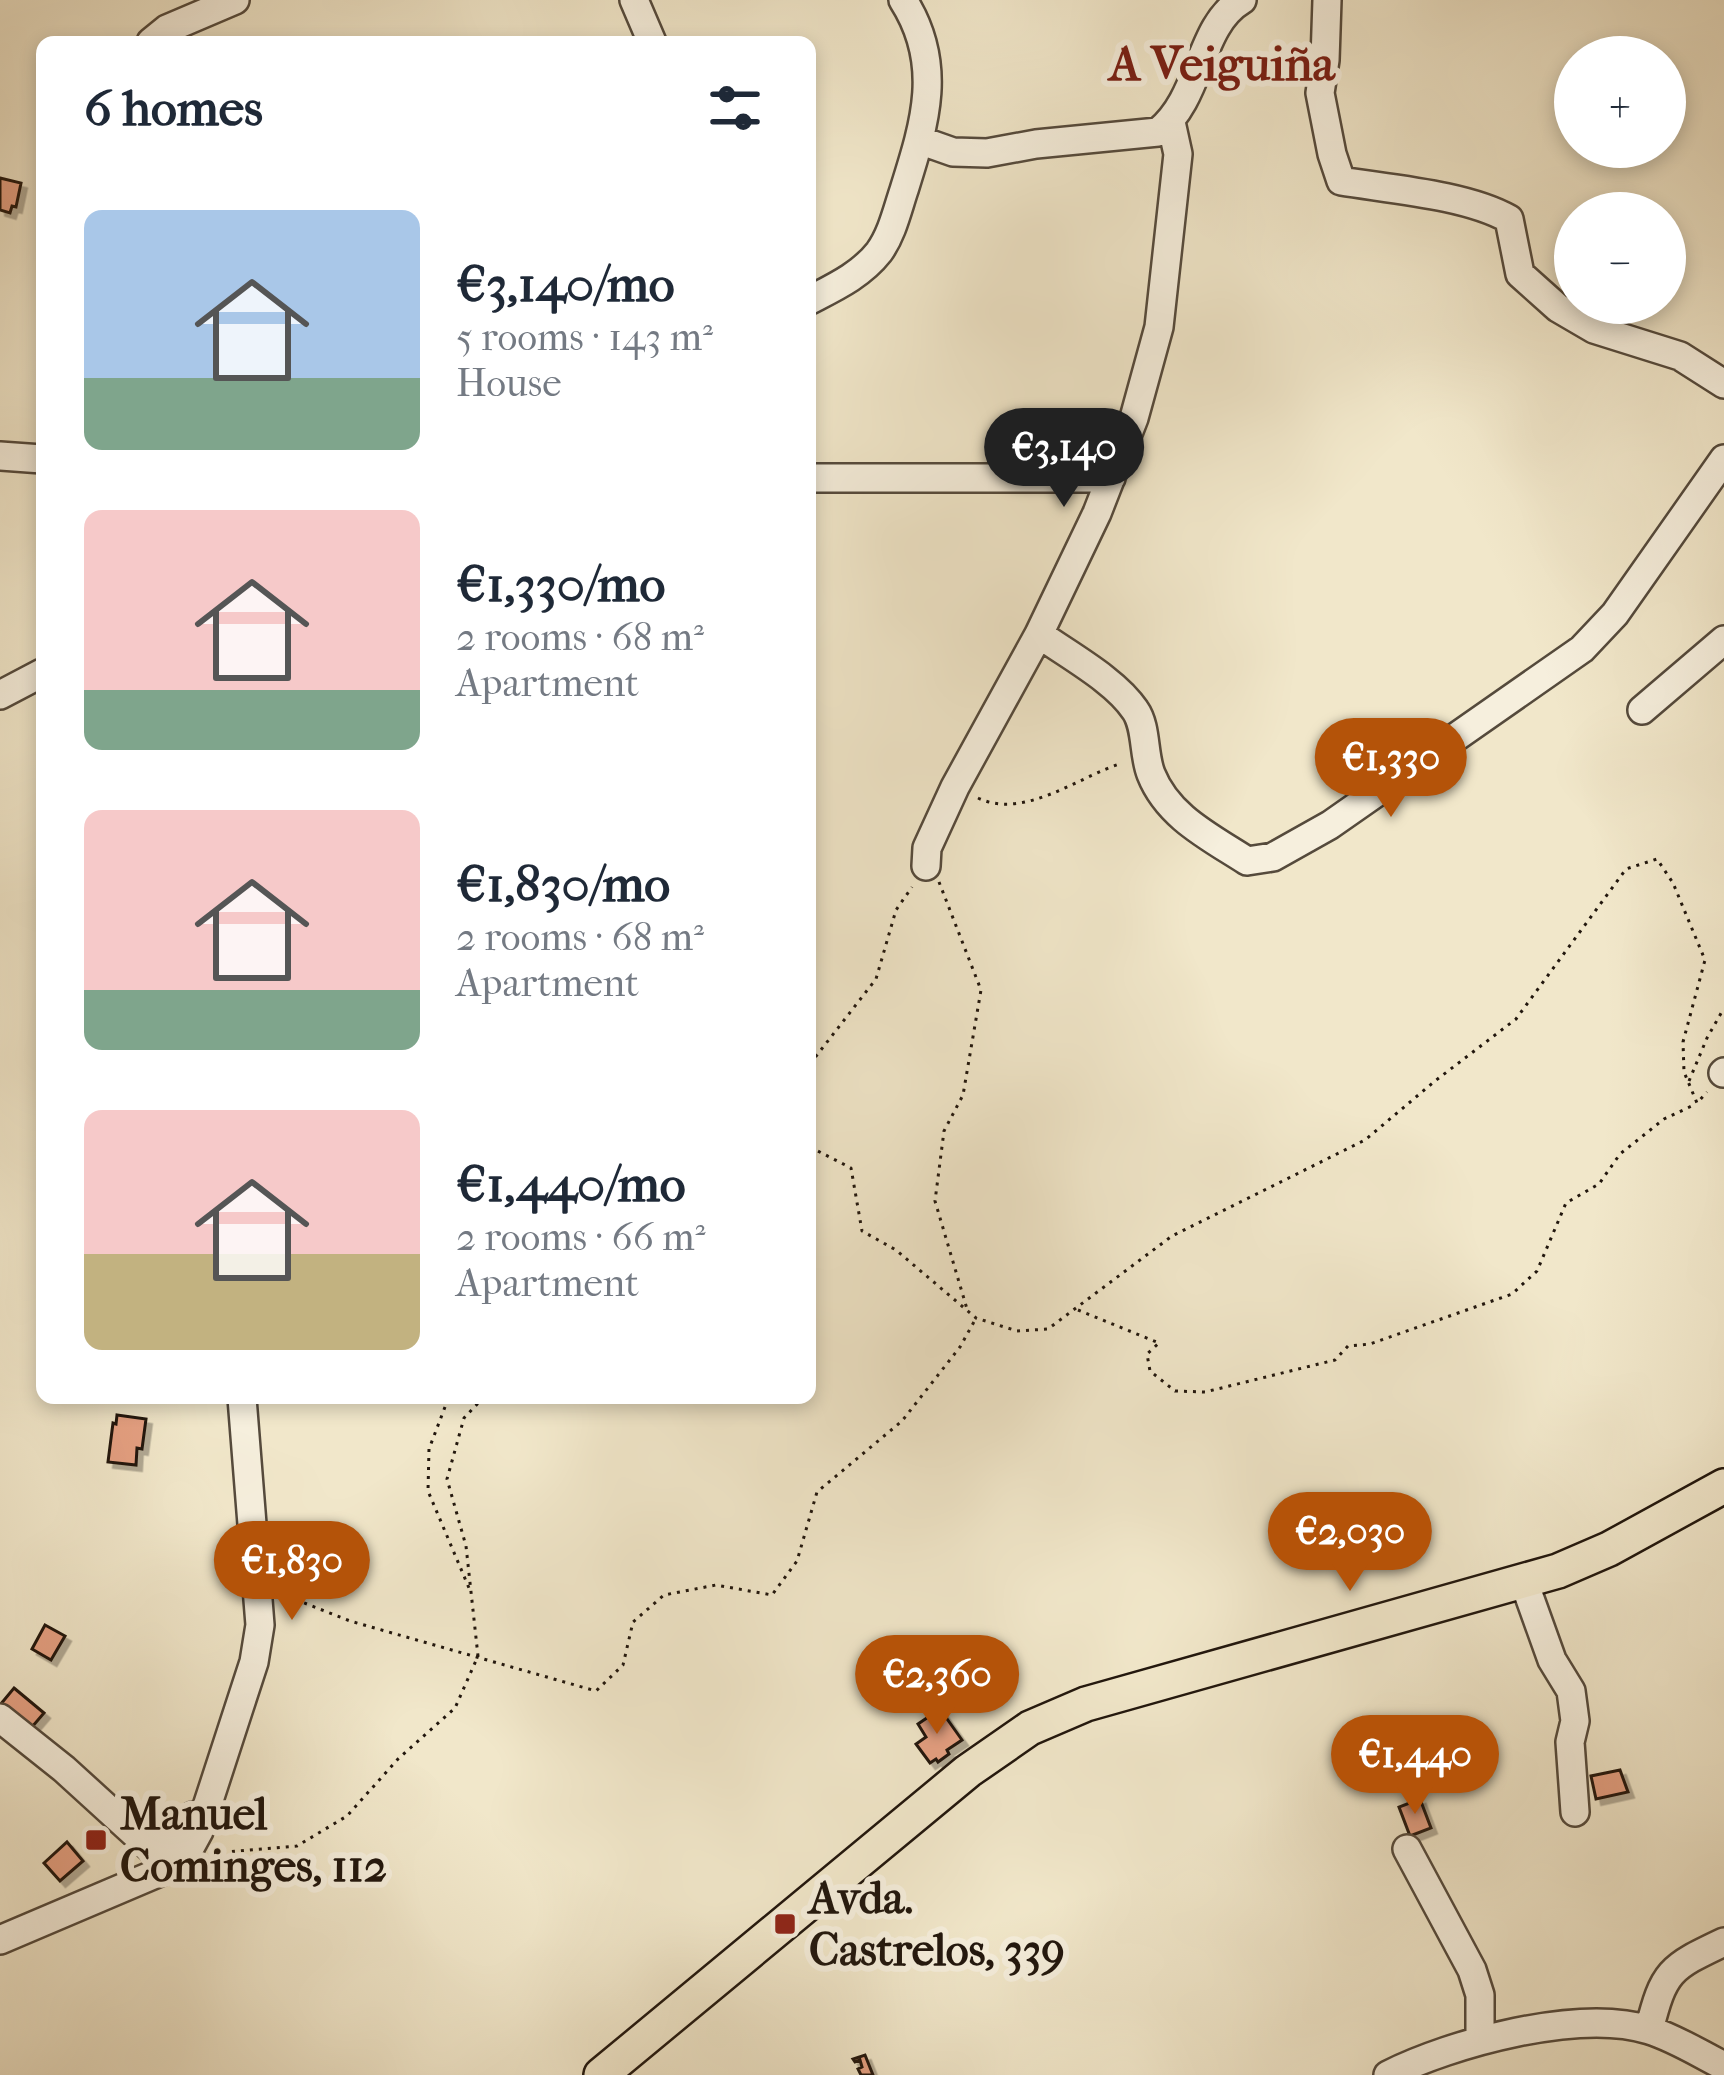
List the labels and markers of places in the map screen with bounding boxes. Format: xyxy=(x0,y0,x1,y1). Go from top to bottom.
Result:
pin: €3,140 xyxy=(966,408,1162,510)
pin: €1,330 xyxy=(1293,718,1489,820)
pin: €2,030 xyxy=(1252,1492,1448,1594)
pin: €1,830 xyxy=(194,1521,390,1623)
pin: €2,360 xyxy=(839,1635,1035,1737)
pin: €1,440 xyxy=(1317,1715,1513,1817)
place label: Manuel Cominges, 112 xyxy=(120,1788,387,1893)
marker: Manuel Cominges, 112 xyxy=(83,1827,109,1853)
place label: Avda. Castrelos, 339 xyxy=(806,1872,1065,1977)
marker: Avda. Castrelos, 339 xyxy=(772,1911,798,1937)

